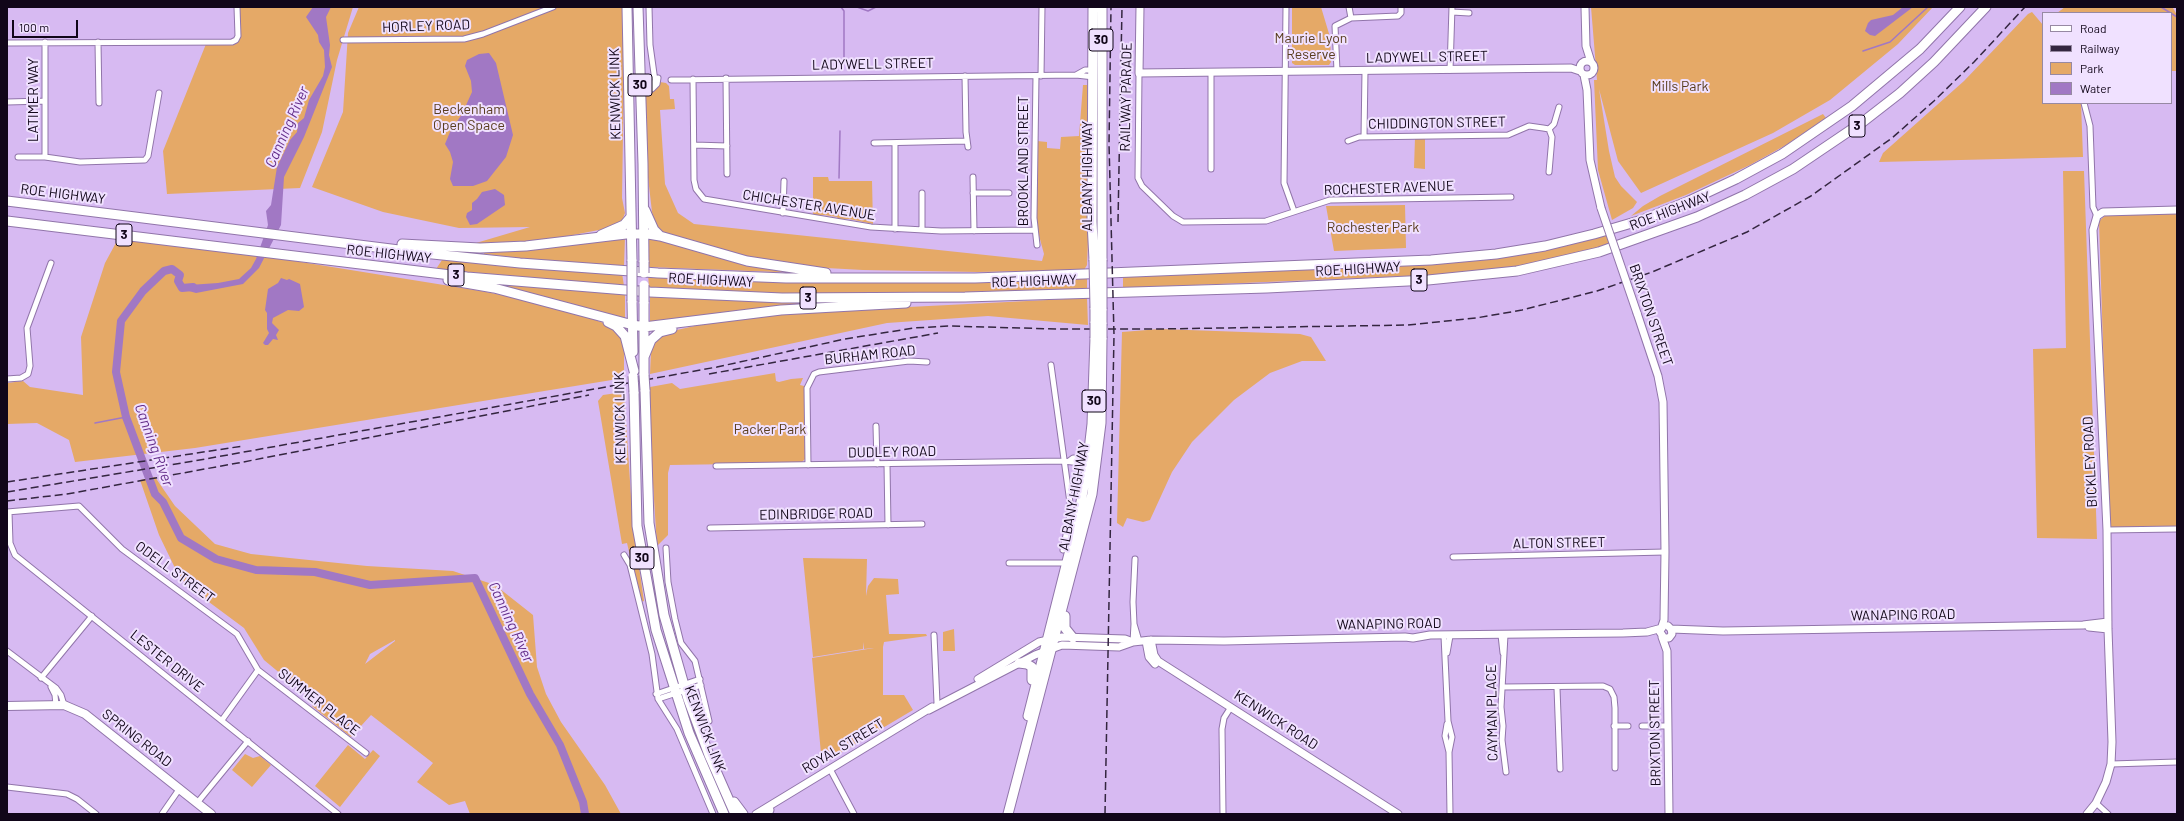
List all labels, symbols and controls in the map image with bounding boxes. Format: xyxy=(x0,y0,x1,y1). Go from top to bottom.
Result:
scale bar xyxy=(14,12,80,38)
legend xyxy=(2042,12,2172,104)
street label: HORLEY ROAD xyxy=(382,16,470,36)
text: 100 m xyxy=(19,20,49,34)
text: Road xyxy=(2080,21,2107,35)
road number: 30 xyxy=(1089,29,1113,51)
park label: Maurie Lyon Reserve xyxy=(1275,30,1347,62)
text: Railway xyxy=(2080,41,2119,55)
street label: RAILWAY PARADE xyxy=(1117,42,1135,152)
street label: KENWICK LINK xyxy=(606,48,624,140)
street label: LADYWELL STREET xyxy=(1366,48,1488,66)
street label: LADYWELL STREET xyxy=(812,55,934,73)
street label: LATIMER WAY xyxy=(25,58,41,142)
text: Park xyxy=(2080,61,2104,75)
road number: 30 xyxy=(628,74,652,96)
park label: Mills Park xyxy=(1651,78,1709,94)
text: Water xyxy=(2080,81,2111,95)
water label: Canning River xyxy=(261,84,313,170)
street label: BROOKLAND STREET xyxy=(1015,96,1031,226)
park label: Beckenham Open Space xyxy=(433,101,505,134)
street label: CHIDDINGTON STREET xyxy=(1368,113,1506,133)
road number: 3 xyxy=(1849,115,1865,137)
street label: ALBANY HIGHWAY xyxy=(1079,121,1095,231)
street label: ROCHESTER AVENUE xyxy=(1324,177,1454,199)
street label: ROE HIGHWAY xyxy=(20,180,106,208)
street label: CHICHESTER AVENUE xyxy=(741,186,877,224)
street label: ROE HIGHWAY xyxy=(1627,188,1713,234)
park label: Rochester Park xyxy=(1327,219,1419,235)
road number: 3 xyxy=(116,224,132,246)
street label: ROE HIGHWAY xyxy=(346,241,432,267)
street label: ROE HIGHWAY xyxy=(1315,258,1401,280)
street label: BRIXTON STREET xyxy=(1626,262,1676,368)
road number: 3 xyxy=(448,264,464,286)
street label: ROE HIGHWAY xyxy=(668,269,754,291)
road number: 3 xyxy=(1411,269,1427,291)
street label: ROE HIGHWAY xyxy=(991,271,1077,291)
road number: 3 xyxy=(800,287,816,309)
street label: BURHAM ROAD xyxy=(824,342,916,368)
street label: KENWICK LINK xyxy=(611,372,629,464)
road number: 30 xyxy=(1082,390,1106,412)
water label: Canning River xyxy=(131,401,177,489)
street label: BICKLEY ROAD xyxy=(2079,416,2101,508)
park label: Packer Park xyxy=(734,421,806,437)
street label: ALBANY HIGHWAY xyxy=(1055,440,1093,552)
street label: DUDLEY ROAD xyxy=(848,443,936,461)
street label: EDINBRIDGE ROAD xyxy=(759,505,873,523)
street label: ALTON STREET xyxy=(1512,534,1606,552)
street label: ODELL STREET xyxy=(132,538,218,606)
road number: 30 xyxy=(630,547,654,569)
water label: Canning River xyxy=(484,579,538,665)
street label: WANAPING ROAD xyxy=(1851,606,1955,624)
street label: WANAPING ROAD xyxy=(1337,615,1441,633)
street label: LESTER DRIVE xyxy=(127,626,207,696)
street label: CAYMAN PLACE xyxy=(1483,664,1501,762)
street label: SUMMER PLACE xyxy=(275,665,363,739)
street label: BRIXTON STREET xyxy=(1646,679,1664,787)
street label: KENWICK LINK xyxy=(681,683,729,775)
street label: KENWICK ROAD xyxy=(1231,687,1321,753)
street label: SPRING ROAD xyxy=(99,706,175,770)
street label: ROYAL STREET xyxy=(799,715,887,777)

